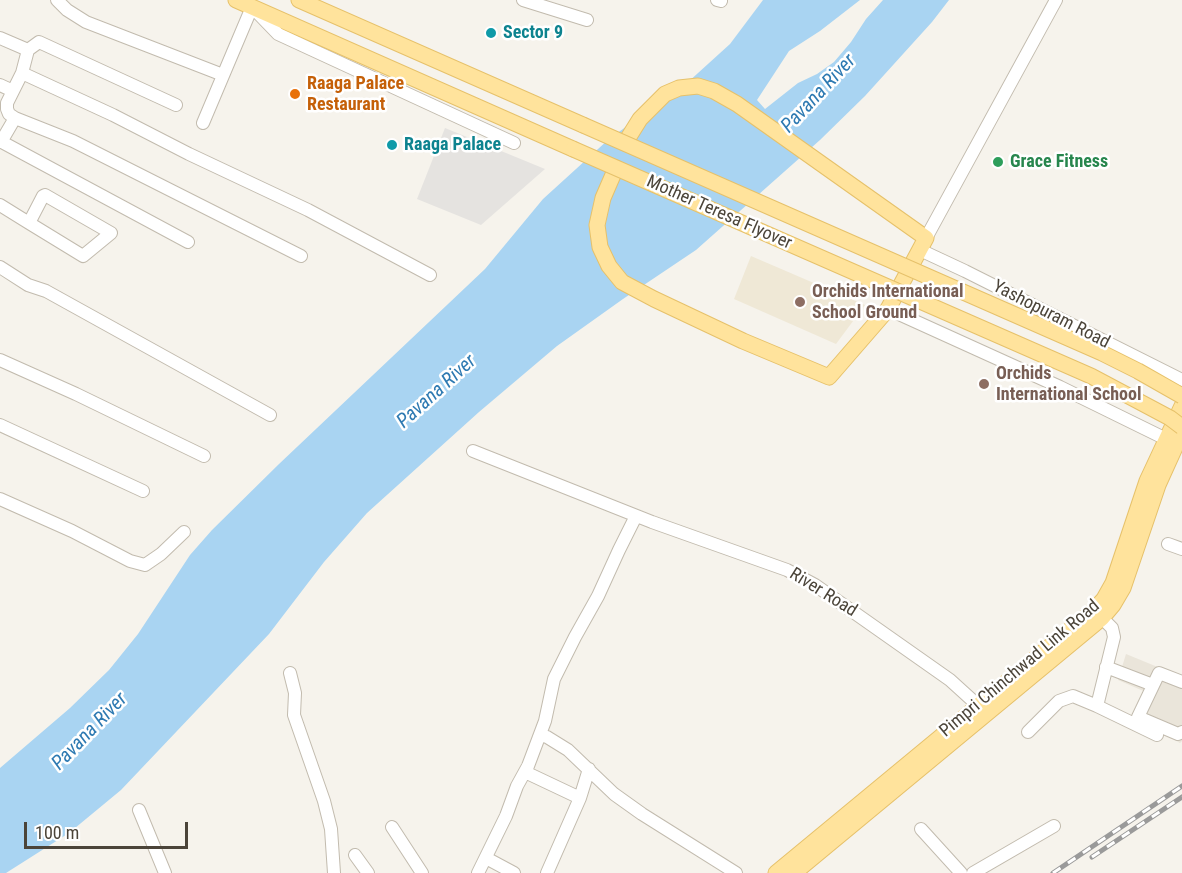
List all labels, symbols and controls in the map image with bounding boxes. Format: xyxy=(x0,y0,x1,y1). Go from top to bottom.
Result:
place label: Sector 9 xyxy=(503,22,563,44)
marker: Sector 9 xyxy=(484,26,498,40)
water label: Pavana River xyxy=(777,50,861,138)
place label: Raaga Palace Restaurant xyxy=(307,73,404,116)
marker: Raaga Palace Restaurant xyxy=(288,87,302,101)
place label: Raaga Palace xyxy=(404,134,501,156)
marker: Raaga Palace xyxy=(385,138,399,152)
place label: Grace Fitness xyxy=(1010,151,1108,173)
marker: Grace Fitness xyxy=(991,155,1005,169)
street label: Mother Teresa Flyover xyxy=(643,171,795,255)
street label: Yashopuram Road xyxy=(989,276,1113,354)
place label: Orchids International School Ground xyxy=(812,281,964,324)
marker: Orchids International School Ground xyxy=(793,295,807,309)
water label: Pavana River xyxy=(392,350,482,434)
place label: Orchids International School xyxy=(996,363,1141,406)
marker: Orchids International School xyxy=(977,377,991,391)
street label: River Road xyxy=(785,564,861,622)
street label: Pimpri Chinchwad Link Road xyxy=(936,596,1104,742)
water label: Pavana River xyxy=(47,688,133,776)
scale bar xyxy=(27,810,190,848)
text: 100 m xyxy=(35,822,79,843)

